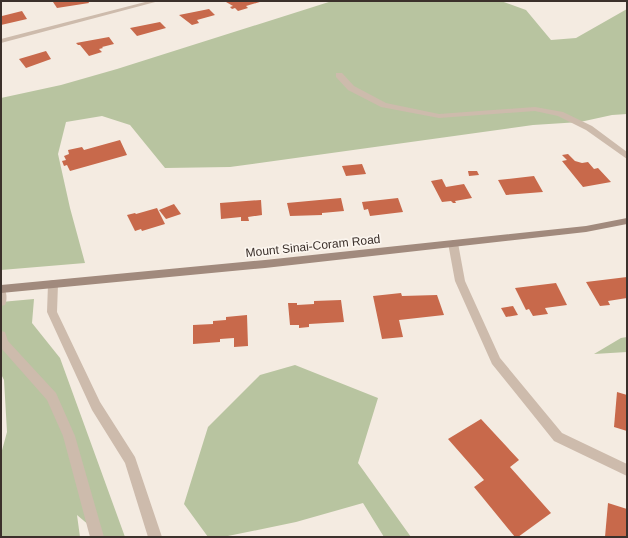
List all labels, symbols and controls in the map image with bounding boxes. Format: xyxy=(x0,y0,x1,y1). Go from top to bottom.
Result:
street label: Mount Sinai-Coram Road xyxy=(245,232,381,260)

